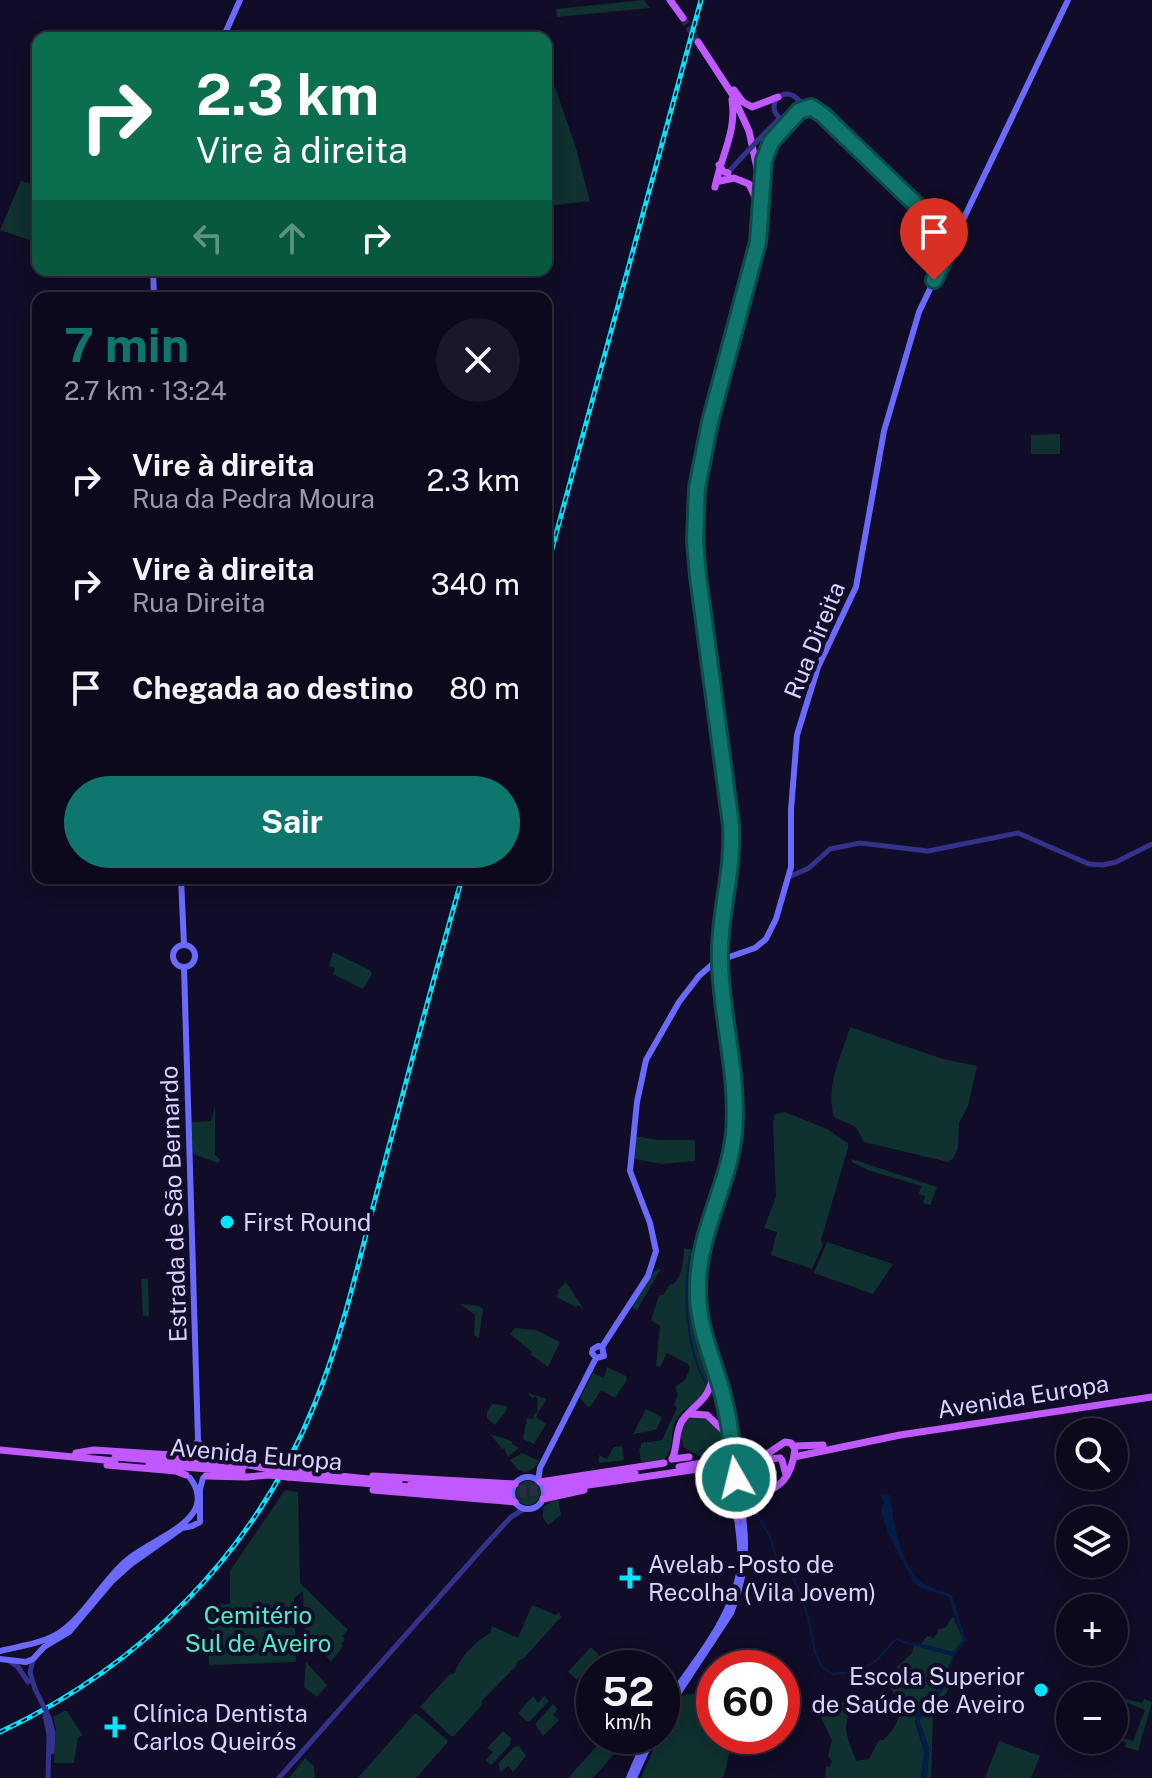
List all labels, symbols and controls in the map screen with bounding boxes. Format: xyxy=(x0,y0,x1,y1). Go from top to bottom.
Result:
text: 2.3 km xyxy=(196,62,379,128)
icon: right xyxy=(64,64,168,168)
text: Vire à direita xyxy=(196,129,408,171)
pin xyxy=(900,198,968,280)
icon: arrive xyxy=(912,210,956,254)
icon: left xyxy=(186,216,230,260)
icon: ahead xyxy=(270,216,314,260)
icon: right xyxy=(354,216,398,260)
text: 7 min xyxy=(64,316,189,373)
button: close xyxy=(436,318,520,402)
text: 2.7 km · 13:24 xyxy=(64,375,227,406)
text: Vire à direita xyxy=(132,447,315,483)
icon: right xyxy=(64,458,108,502)
text: 2.3 km xyxy=(426,462,520,498)
text: Rua da Pedra Moura xyxy=(132,483,375,514)
text: Vire à direita xyxy=(132,551,315,587)
icon: right xyxy=(64,562,108,606)
text: 340 m xyxy=(431,566,520,602)
street label: Rua Direita xyxy=(778,578,850,702)
text: Rua Direita xyxy=(132,587,265,618)
icon: arrive xyxy=(64,666,108,710)
text: Chegada ao destino xyxy=(132,670,413,706)
text: 80 m xyxy=(449,670,520,706)
button: Sair xyxy=(64,776,520,868)
street label: Estrada de São Bernardo xyxy=(154,1065,192,1343)
place label: First Round xyxy=(243,1208,371,1236)
marker: First Round xyxy=(218,1213,236,1231)
street label: Avenida Europa xyxy=(935,1369,1111,1423)
map controls xyxy=(1056,1418,1128,1754)
button: search xyxy=(1056,1418,1128,1490)
street label: Avenida Europa xyxy=(168,1433,344,1475)
position arrow xyxy=(694,1436,778,1520)
button: layers xyxy=(1056,1506,1128,1578)
place label: Avelab - Posto de Recolha (Vila Jovem) xyxy=(648,1550,876,1606)
marker: Avelab - Posto de Recolha (Vila Jovem) xyxy=(619,1567,641,1589)
button: + xyxy=(1056,1594,1128,1666)
park label: Cemitério Sul de Aveiro xyxy=(185,1601,331,1657)
speed limit sign: 60 xyxy=(696,1650,800,1754)
place label: Escola Superior de Saúde de Aveiro xyxy=(811,1662,1025,1718)
text: 52 xyxy=(602,1668,654,1715)
marker: Escola Superior de Saúde de Aveiro xyxy=(1032,1681,1050,1699)
button: − xyxy=(1056,1682,1128,1754)
place label: Clínica Dentista Carlos Queirós xyxy=(133,1699,308,1755)
text: km/h xyxy=(604,1710,652,1734)
marker: Clínica Dentista Carlos Queirós xyxy=(104,1716,126,1738)

